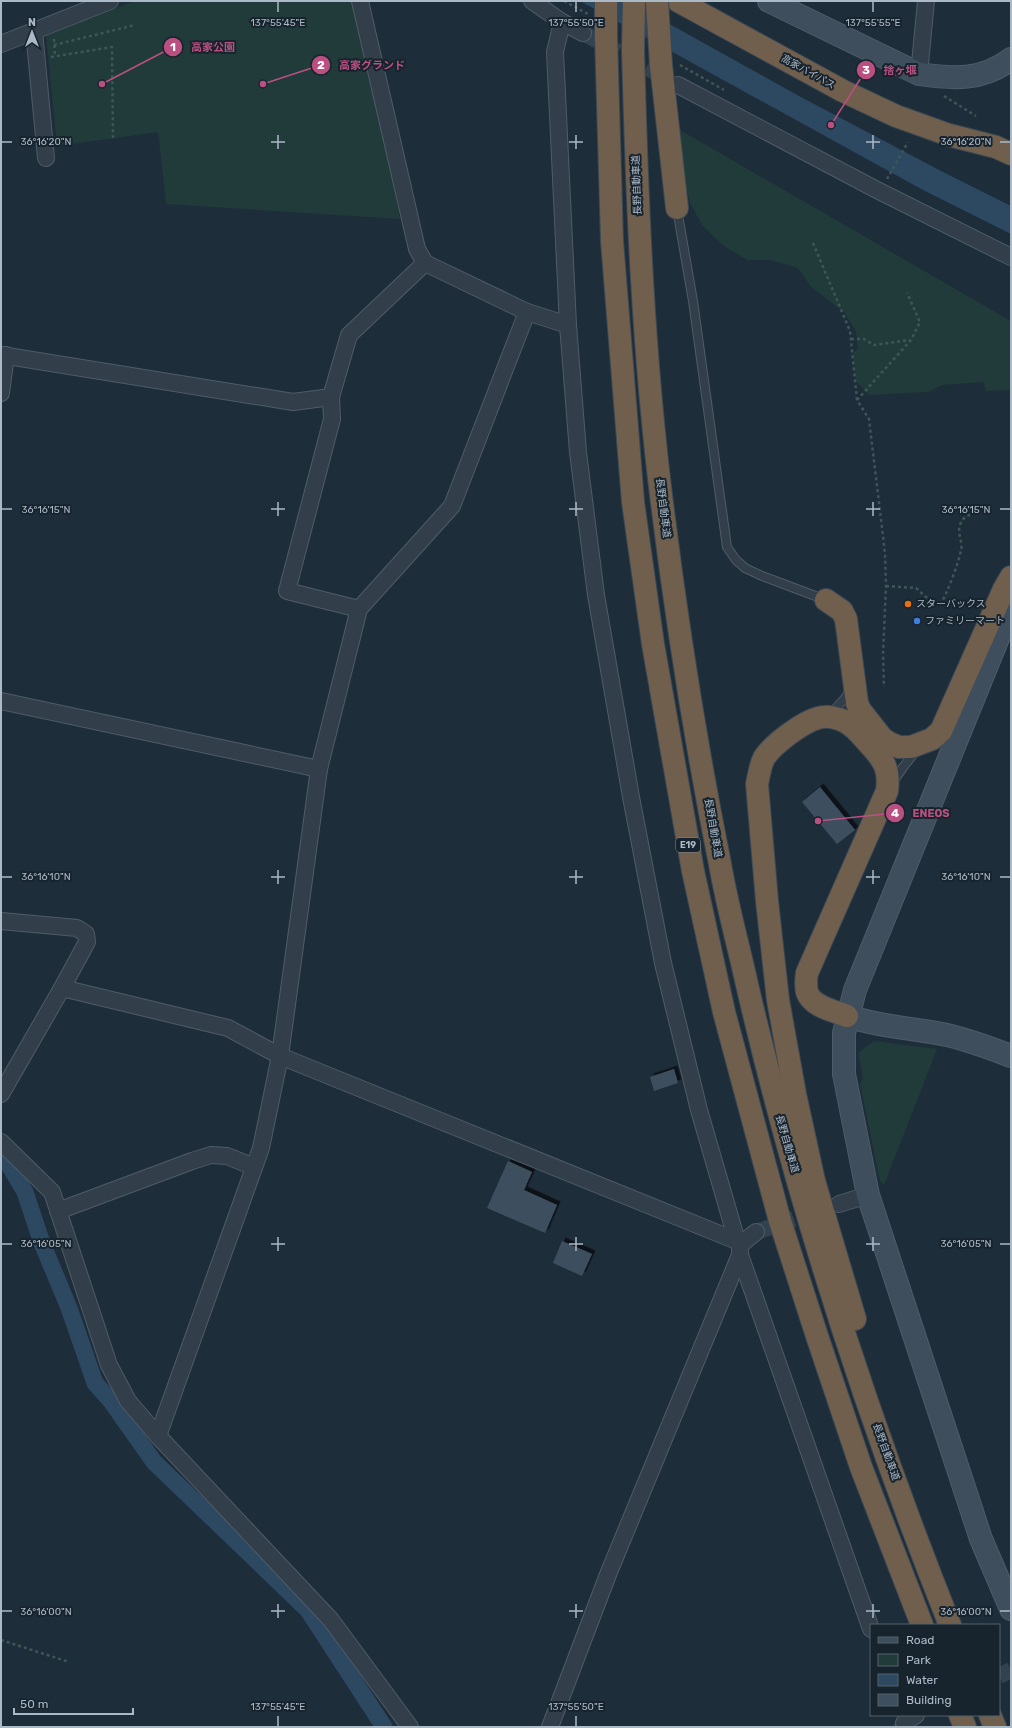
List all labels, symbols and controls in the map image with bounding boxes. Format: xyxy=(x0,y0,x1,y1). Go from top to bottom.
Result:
north arrow xyxy=(12,12,52,52)
text: N xyxy=(28,16,36,29)
text: 137°55'45"E xyxy=(251,17,305,29)
text: 137°55'50"E xyxy=(548,17,604,29)
text: 137°55'55"E xyxy=(845,17,901,29)
callout: 高家公園 xyxy=(163,35,243,58)
text: 1 xyxy=(170,40,176,54)
text: 高家公園 xyxy=(191,41,235,54)
street label: 高家バイパス xyxy=(779,52,837,92)
callout: 高家グランド xyxy=(311,54,413,77)
text: 2 xyxy=(317,58,325,72)
callout: 捨ヶ堰 xyxy=(856,58,925,81)
text: 高家グランド xyxy=(339,59,405,72)
text: 3 xyxy=(862,63,870,77)
text: 捨ヶ堰 xyxy=(884,64,917,77)
text: 36°16'20"N xyxy=(21,136,72,148)
text: 36°16'20"N xyxy=(941,136,992,148)
street label: 長野自動車道 xyxy=(630,155,644,215)
street label: 長野自動車道 xyxy=(653,477,673,539)
text: 36°16'15"N xyxy=(22,504,71,516)
text: 36°16'15"N xyxy=(942,504,991,516)
place label: スターバックス xyxy=(916,598,986,610)
marker: スターバックス xyxy=(903,599,913,609)
place label: ファミリーマート xyxy=(925,615,1005,627)
marker: ファミリーマート xyxy=(912,616,922,626)
street label: 長野自動車道 xyxy=(702,797,724,859)
callout: ENEOS xyxy=(885,802,958,825)
text: 4 xyxy=(891,806,899,820)
text: ENEOS xyxy=(912,807,950,820)
road number: E19 xyxy=(676,838,700,852)
text: 36°16'10"N xyxy=(21,871,71,883)
text: 36°16'10"N xyxy=(941,871,991,883)
street label: 長野自動車道 xyxy=(773,1114,801,1174)
text: 36°16'05"N xyxy=(20,1238,72,1250)
text: 36°16'05"N xyxy=(940,1238,992,1250)
street label: 長野自動車道 xyxy=(870,1422,902,1482)
text: 36°16'00"N xyxy=(20,1606,72,1618)
text: 36°16'00"N xyxy=(940,1606,992,1618)
legend xyxy=(870,1624,1000,1716)
text: Road xyxy=(906,1633,934,1647)
text: Park xyxy=(906,1653,932,1667)
text: Water xyxy=(906,1673,938,1687)
scale bar xyxy=(14,1690,133,1716)
text: Building xyxy=(906,1693,952,1707)
text: 50 m xyxy=(20,1697,48,1711)
text: 137°55'45"E xyxy=(251,1701,305,1713)
text: 137°55'50"E xyxy=(548,1701,604,1713)

